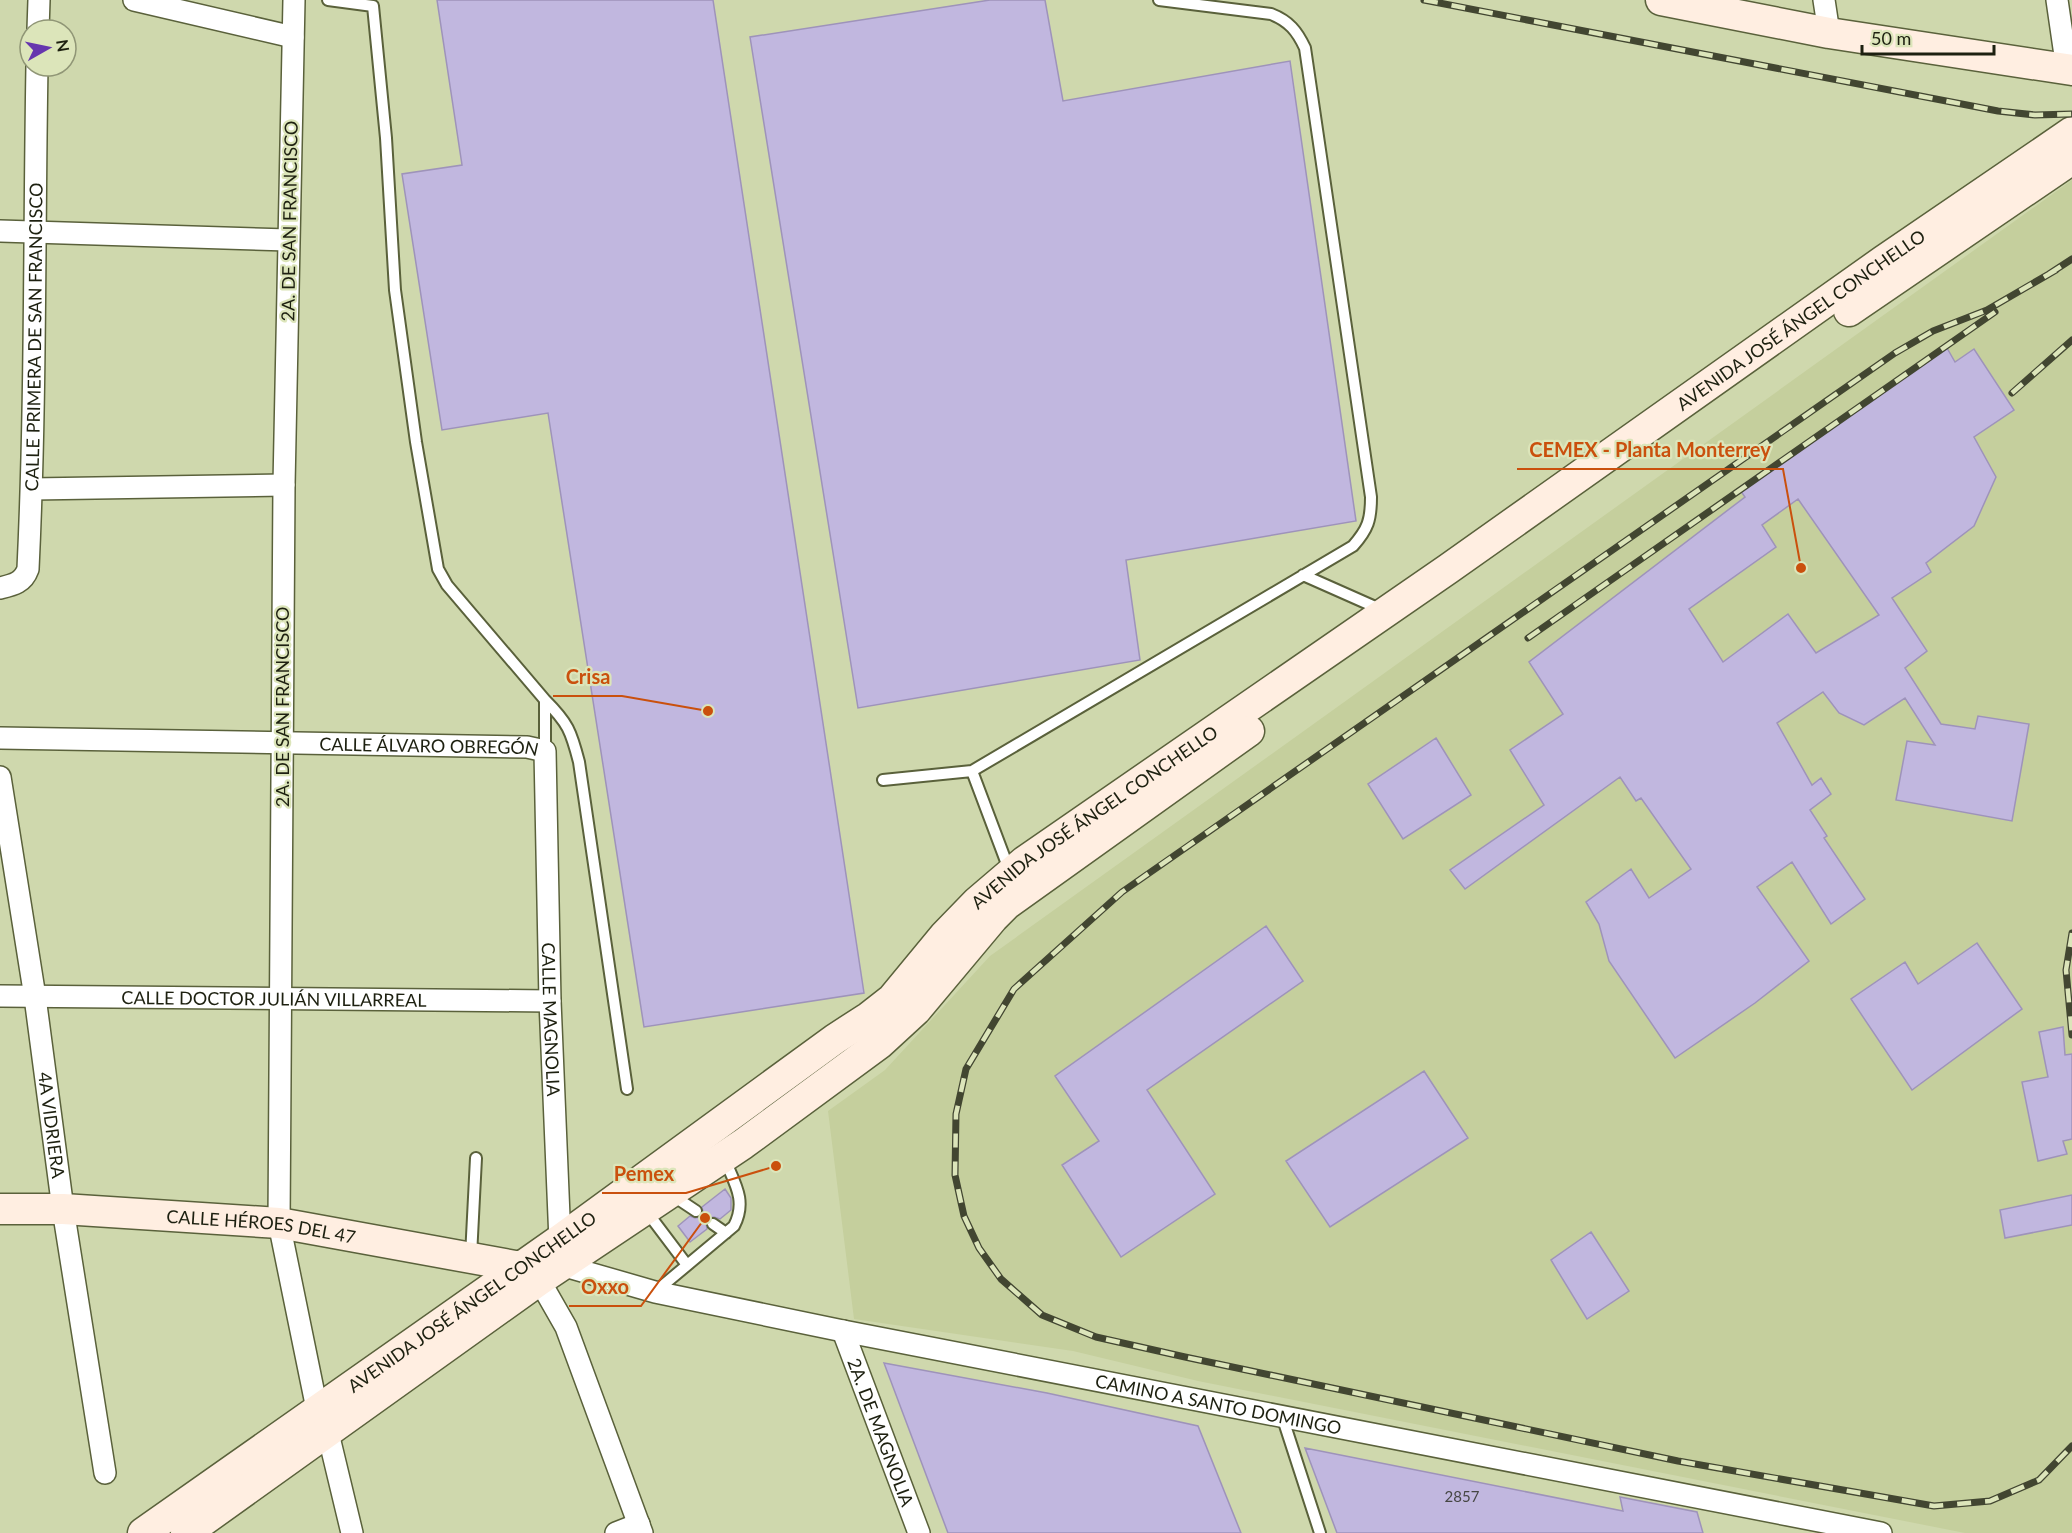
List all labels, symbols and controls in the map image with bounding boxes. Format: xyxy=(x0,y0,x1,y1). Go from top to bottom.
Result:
north arrow xyxy=(18,18,78,78)
scale bar xyxy=(1862,18,1994,56)
text: 50 m xyxy=(1871,27,1911,49)
text: N xyxy=(53,38,74,53)
street label: 2A. DE SAN FRANCISCO xyxy=(276,121,302,321)
street label: CALLE PRIMERA DE SAN FRANCISCO xyxy=(20,182,47,492)
street label: AVENIDA JOSÉ ÁNGEL CONCHELLO xyxy=(1672,225,1929,415)
callout: CEMEX - Planta Monterrey xyxy=(1517,431,1783,469)
text: CEMEX - Planta Monterrey xyxy=(1529,437,1771,461)
street label: 2A. DE SAN FRANCISCO xyxy=(271,607,293,807)
callout: Crisa xyxy=(553,658,622,696)
text: Crisa xyxy=(566,664,610,688)
street label: AVENIDA JOSÉ ÁNGEL CONCHELLO xyxy=(966,720,1222,913)
street label: CALLE ÁLVARO OBREGÓN xyxy=(319,732,541,760)
street label: CALLE MAGNOLIA xyxy=(538,942,565,1098)
street label: CALLE DOCTOR JULIÁN VILLARREAL xyxy=(121,986,427,1011)
street label: 4A VIDRIERA xyxy=(34,1071,70,1180)
callout: Pemex xyxy=(602,1155,686,1193)
text: Pemex xyxy=(614,1161,675,1185)
street label: CALLE HÉROES DEL 47 xyxy=(166,1205,358,1248)
street label: AVENIDA JOSÉ ÁNGEL CONCHELLO xyxy=(343,1206,600,1397)
callout: Oxxo xyxy=(569,1268,641,1306)
text: Oxxo xyxy=(581,1274,629,1298)
street label: 2A. DE MAGNOLIA xyxy=(843,1355,919,1510)
street label: CAMINO A SANTO DOMINGO xyxy=(1093,1369,1343,1439)
house number: 2857 xyxy=(1445,1487,1480,1505)

